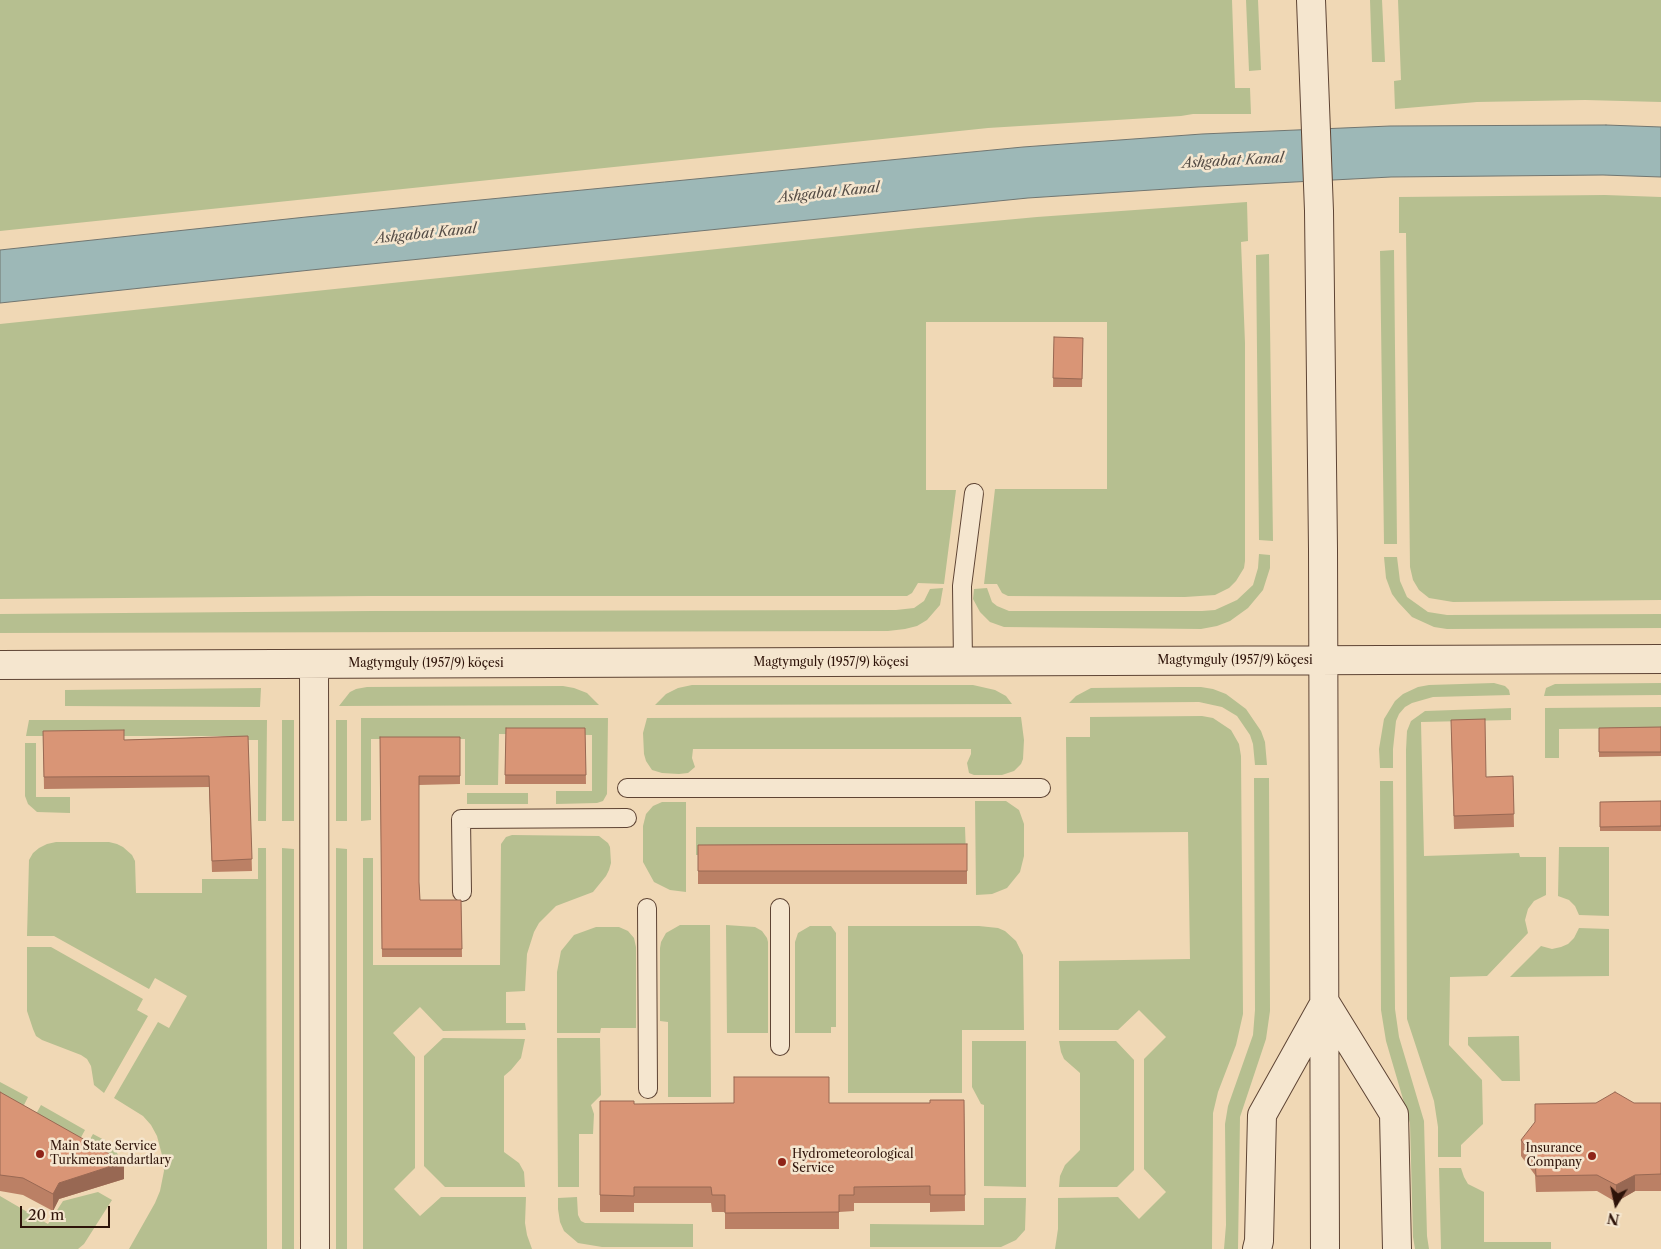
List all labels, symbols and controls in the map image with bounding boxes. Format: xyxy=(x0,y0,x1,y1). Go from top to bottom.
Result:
water label: Ashgabat Kanal xyxy=(1182,150,1284,172)
water label: Ashgabat Kanal xyxy=(777,179,881,207)
water label: Ashgabat Kanal xyxy=(374,220,478,248)
street label: Magtymguly (1957/9) köçesi xyxy=(1157,654,1313,668)
street label: Magtymguly (1957/9) köçesi xyxy=(753,656,909,670)
street label: Magtymguly (1957/9) köçesi xyxy=(348,657,504,671)
place label: Main State Service Turkmenstandartlary xyxy=(50,1140,171,1168)
place label: Insurance Company xyxy=(1525,1142,1582,1170)
marker: Main State Service Turkmenstandartlary xyxy=(34,1148,46,1160)
place label: Hydrometeorological Service xyxy=(792,1148,913,1176)
marker: Insurance Company xyxy=(1586,1150,1598,1162)
marker: Hydrometeorological Service xyxy=(776,1156,788,1168)
north arrow xyxy=(1591,1179,1641,1229)
scale bar xyxy=(22,1196,112,1228)
text: 20 m xyxy=(28,1205,64,1224)
text: N xyxy=(1606,1209,1621,1229)

